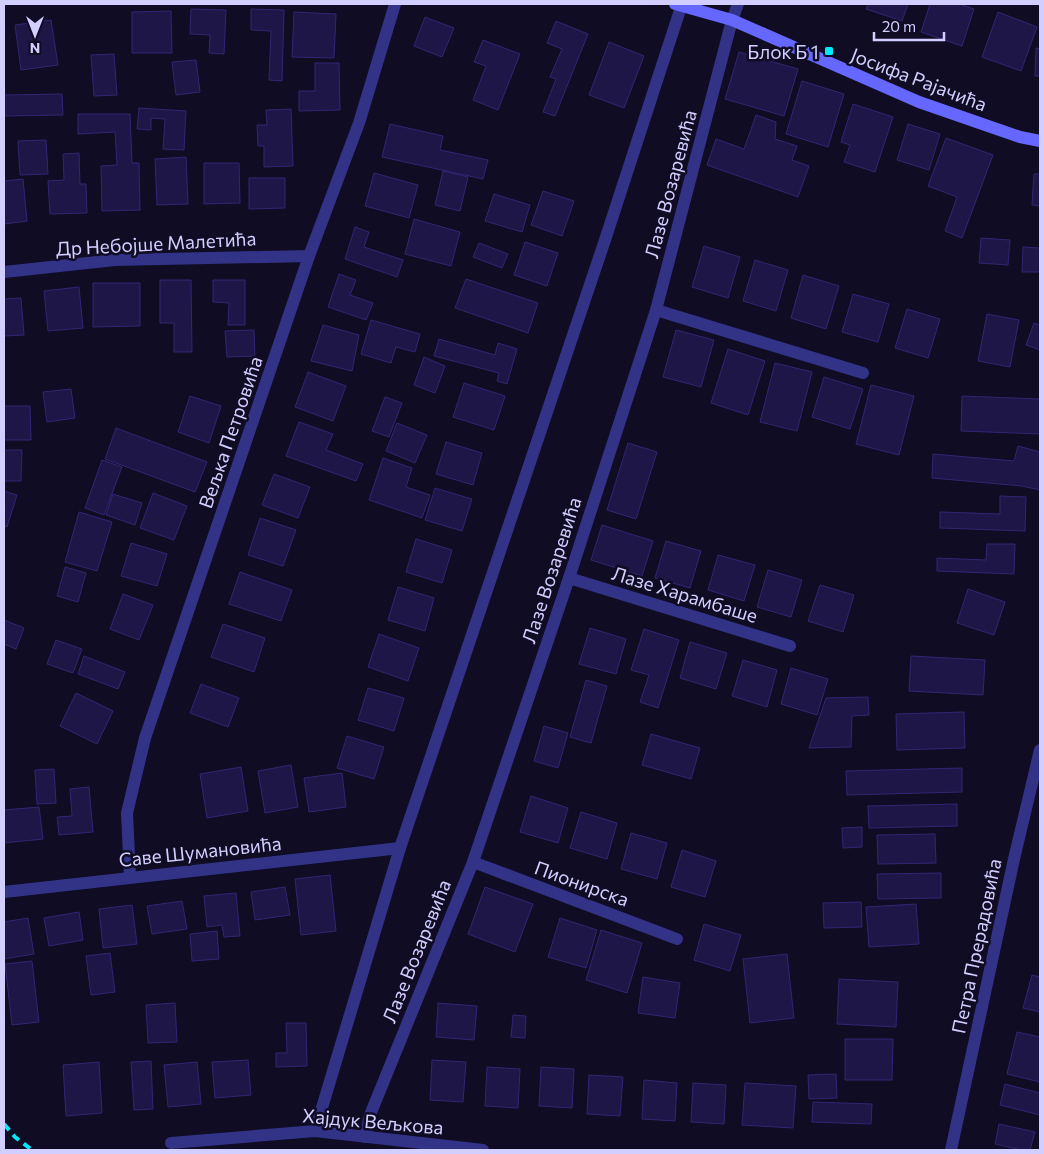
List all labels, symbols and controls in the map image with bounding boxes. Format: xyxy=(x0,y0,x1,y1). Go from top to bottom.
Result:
north arrow xyxy=(10,10,60,60)
scale bar xyxy=(874,10,944,42)
text: 20 m xyxy=(882,17,916,35)
text: N xyxy=(30,40,40,57)
place label: Блок Б 1 xyxy=(747,40,819,63)
street label: Јосифа Рајачића xyxy=(848,42,990,116)
marker: Блок Б 1 xyxy=(823,45,835,57)
street label: Лазе Возаревића xyxy=(639,107,701,261)
street label: Др Небојше Малетића xyxy=(55,226,257,260)
street label: Вељка Петровића xyxy=(193,353,267,511)
street label: Лазе Возаревића xyxy=(517,494,585,646)
street label: Лазе Харамбаше xyxy=(609,561,761,627)
street label: Саве Шумановића xyxy=(118,831,282,871)
street label: Пионирска xyxy=(532,855,632,911)
street label: Петра Прерадовића xyxy=(946,856,1006,1036)
street label: Лазе Возаревића xyxy=(377,876,455,1026)
street label: Хајдук Вељкова xyxy=(301,1103,445,1139)

